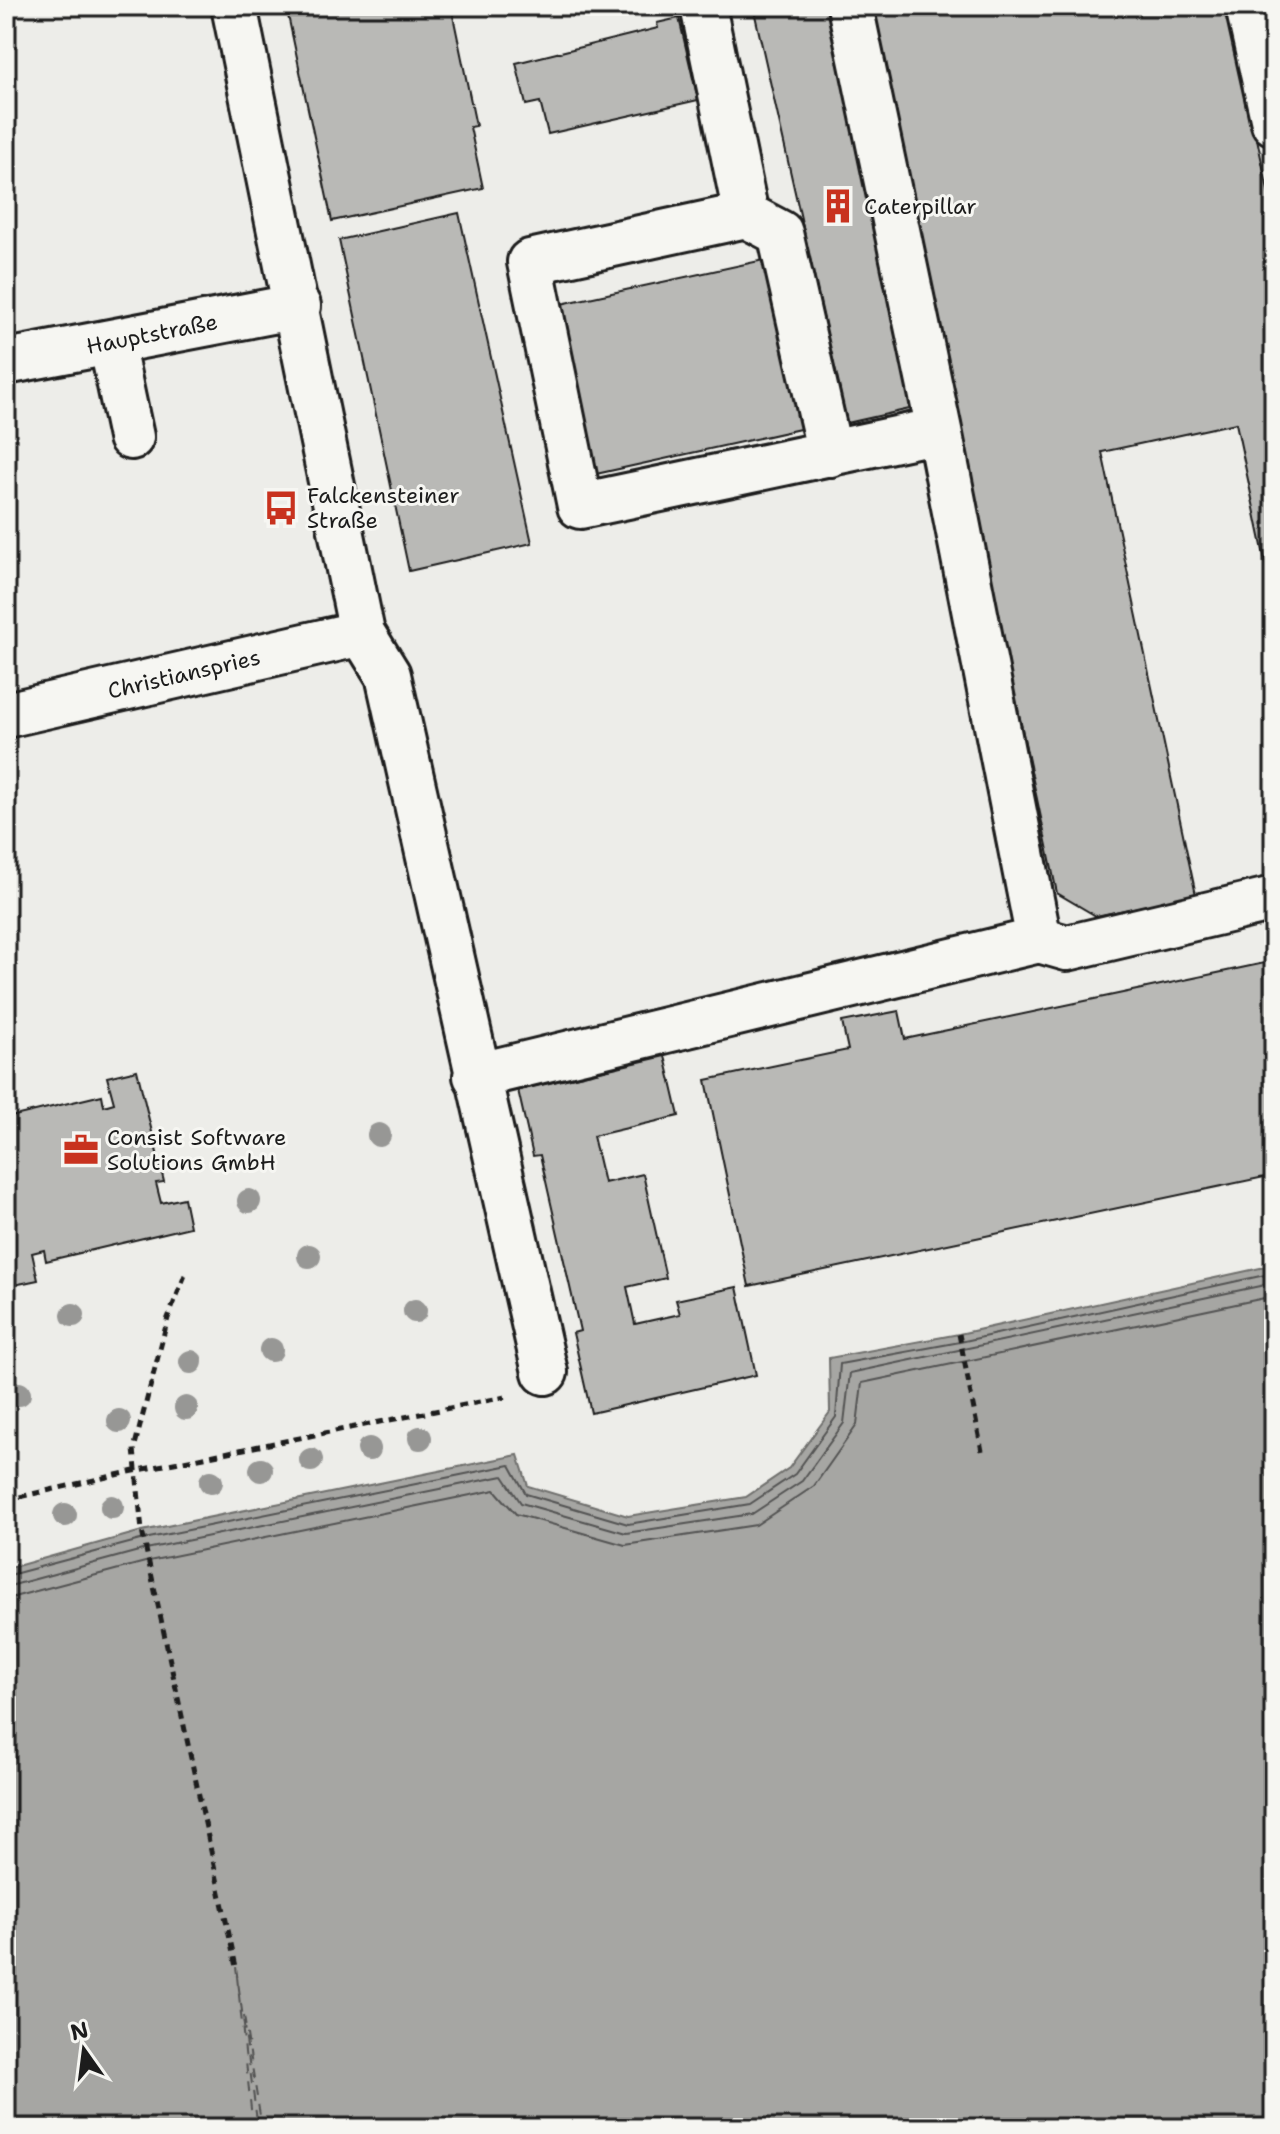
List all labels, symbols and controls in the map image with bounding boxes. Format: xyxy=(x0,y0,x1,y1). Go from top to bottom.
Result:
building icon: Caterpillar xyxy=(819,187,857,225)
place label: Caterpillar xyxy=(864,192,977,221)
street label: Hauptstraße xyxy=(84,307,220,361)
place label: Falckensteiner Straße xyxy=(307,481,460,535)
bus stop icon: Falckensteiner Straße xyxy=(262,489,300,527)
street label: Christianspries xyxy=(105,642,263,706)
place label: Consist Software Solutions GmbH xyxy=(107,1123,287,1177)
office icon: Consist Software Solutions GmbH xyxy=(62,1131,100,1169)
north arrow xyxy=(44,2010,124,2090)
text: N xyxy=(67,2015,91,2047)

